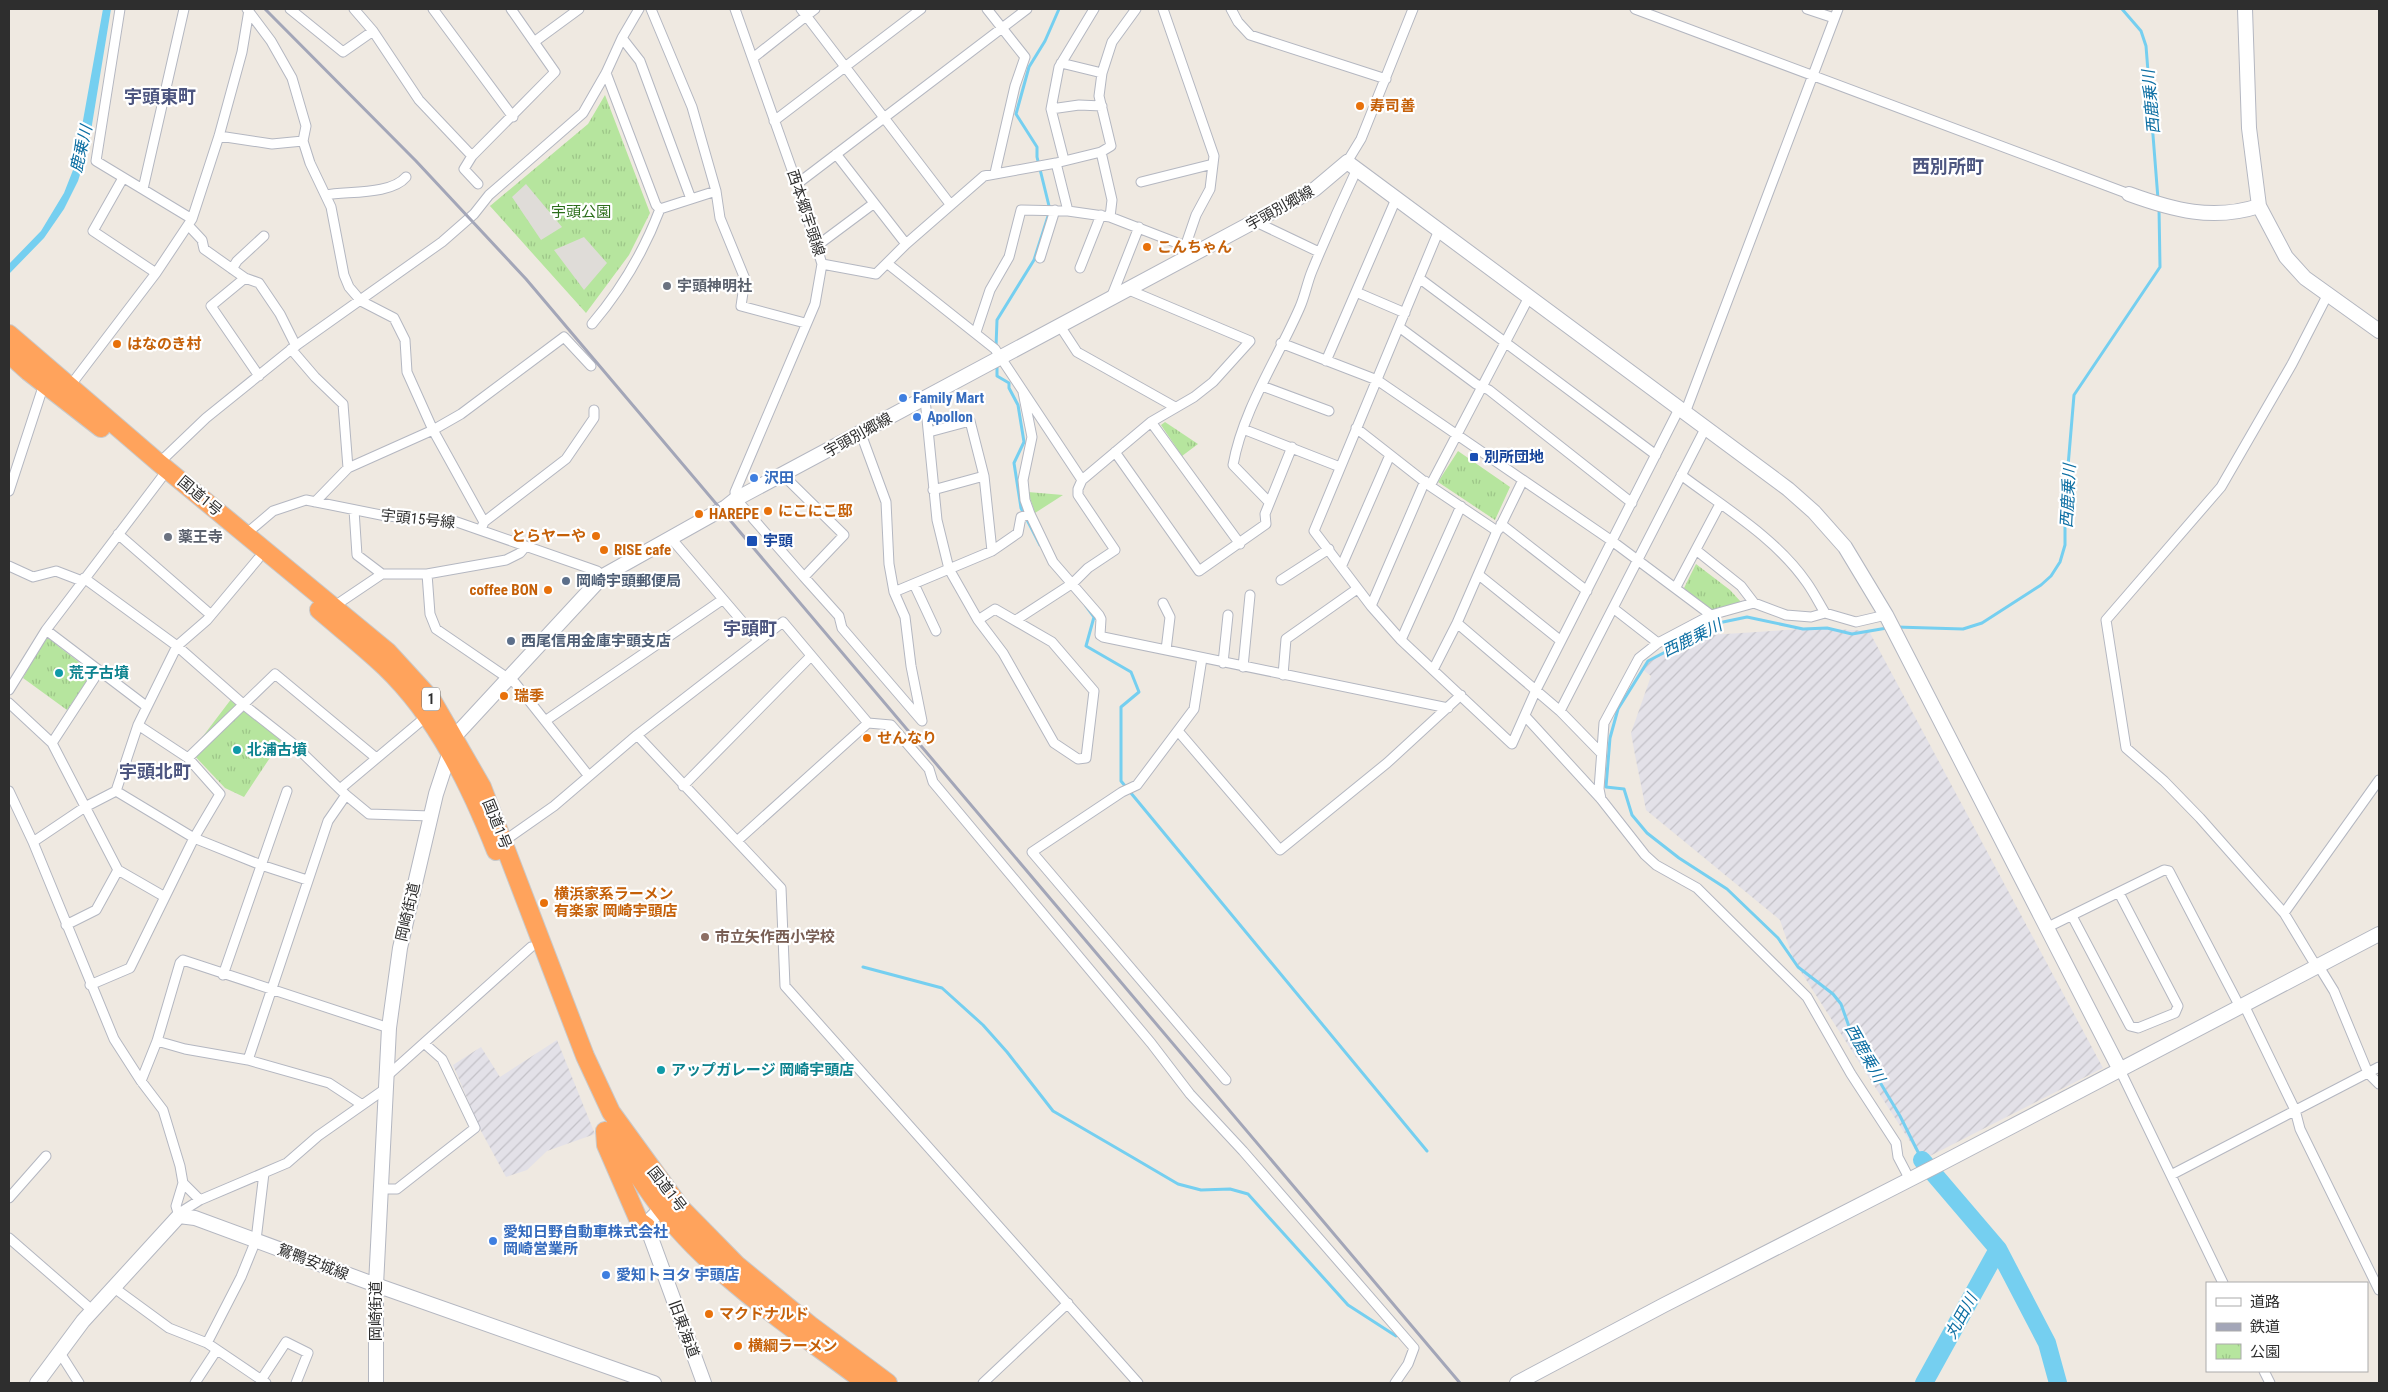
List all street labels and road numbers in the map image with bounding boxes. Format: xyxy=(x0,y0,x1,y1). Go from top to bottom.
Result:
street label: 西本郷宇頭線 xyxy=(784,167,828,259)
street label: 宇頭別郷線 xyxy=(1243,182,1317,234)
street label: 宇頭別郷線 xyxy=(821,409,895,461)
street label: 国道1号 xyxy=(174,472,226,520)
street label: 宇頭15号線 xyxy=(380,506,456,532)
road number: 1 xyxy=(422,688,440,711)
street label: 国道1号 xyxy=(479,796,515,852)
street label: 岡崎街道 xyxy=(392,881,424,943)
street label: 国道1号 xyxy=(644,1163,690,1215)
street label: 鴛鴨安城線 xyxy=(275,1240,351,1284)
street label: 岡崎街道 xyxy=(367,1281,385,1341)
street label: 旧東海道 xyxy=(665,1298,703,1360)

